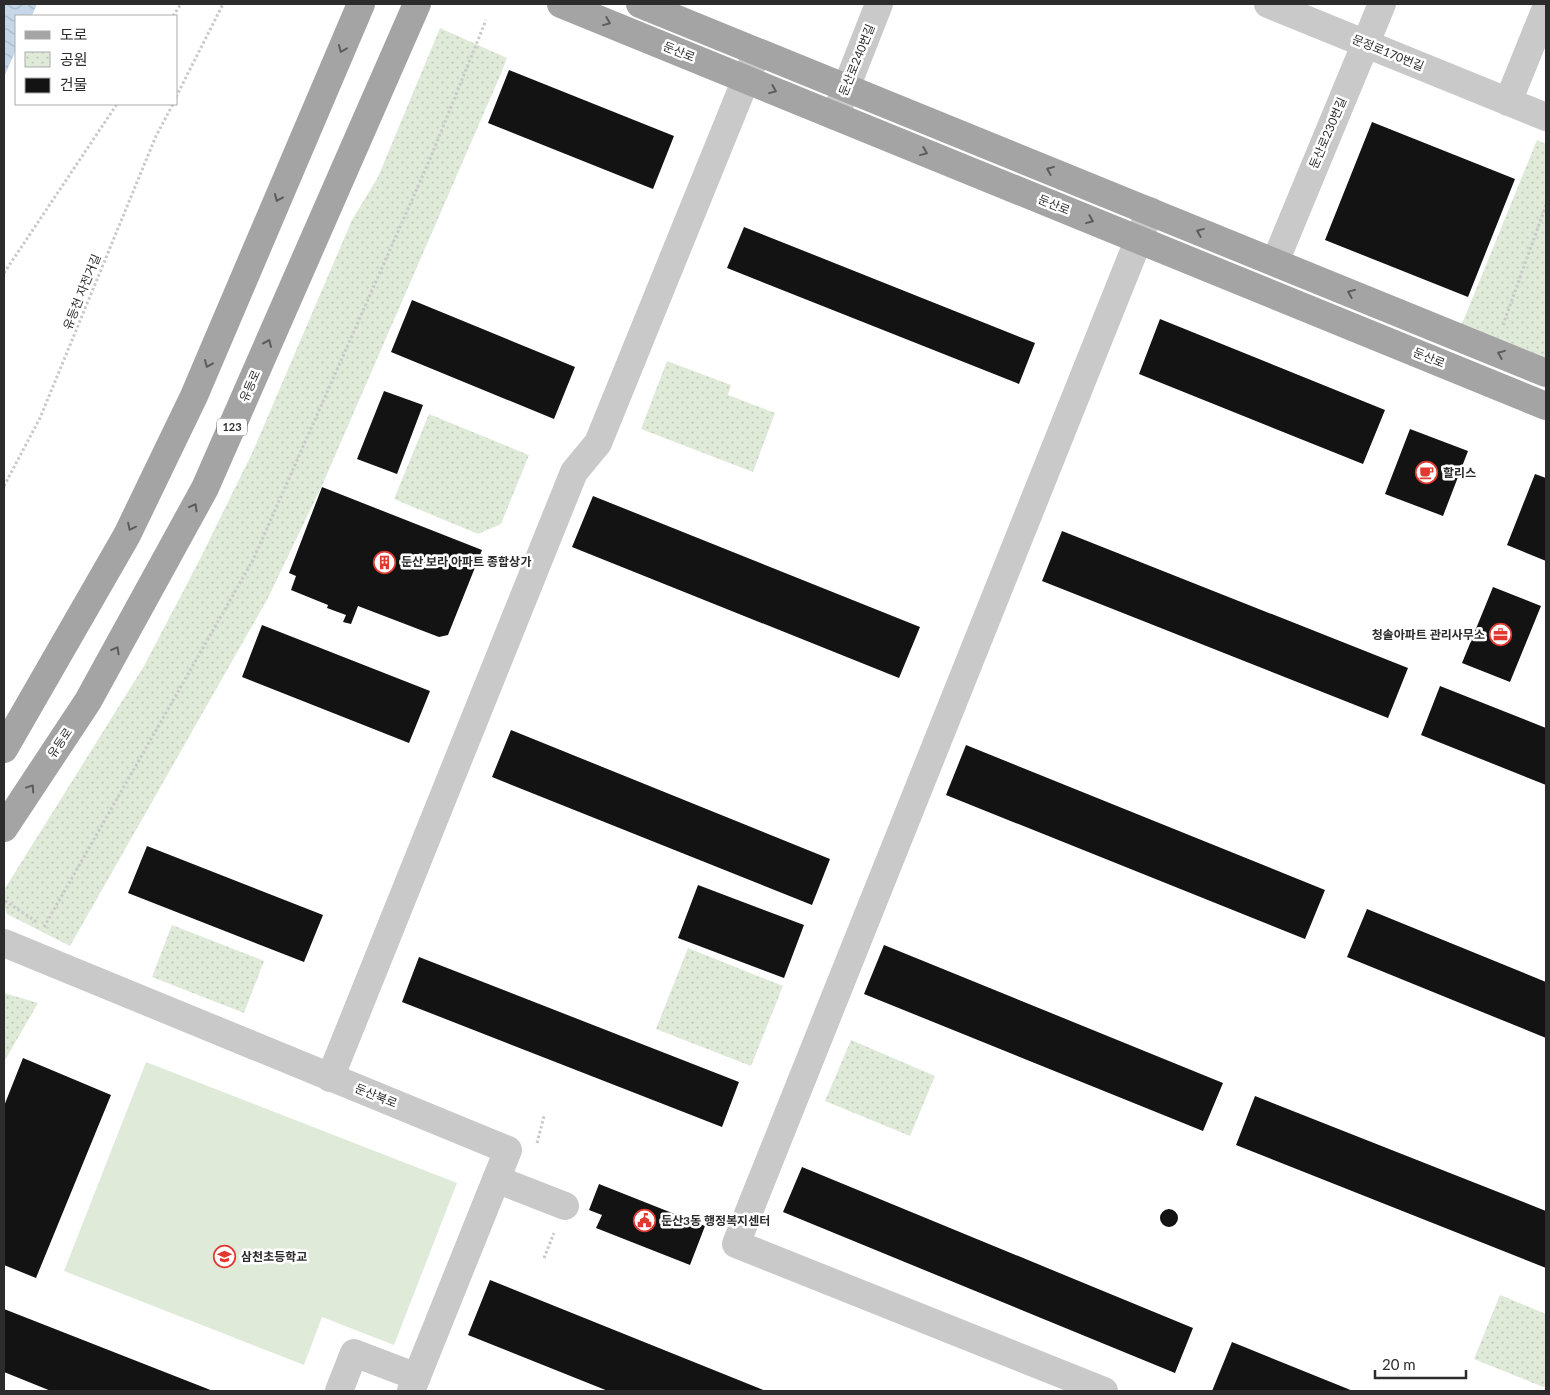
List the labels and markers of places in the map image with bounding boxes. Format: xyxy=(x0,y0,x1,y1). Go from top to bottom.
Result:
cafe icon: 할리스 xyxy=(1415,461,1439,485)
place label: 할리스 xyxy=(1443,465,1476,480)
building icon: 둔산 보라 아파트 종합상가 xyxy=(373,550,397,574)
place label: 둔산 보라 아파트 종합상가 xyxy=(401,554,531,569)
office icon: 청솔아파트 관리사무소 xyxy=(1489,623,1513,647)
place label: 청솔아파트 관리사무소 xyxy=(1372,627,1485,642)
public building icon: 둔산3동 행정복지센터 xyxy=(633,1209,657,1233)
place label: 둔산3동 행정복지센터 xyxy=(661,1213,770,1228)
school or university icon: 삼천초등학교 xyxy=(213,1245,237,1269)
place label: 삼천초등학교 xyxy=(241,1249,307,1264)

